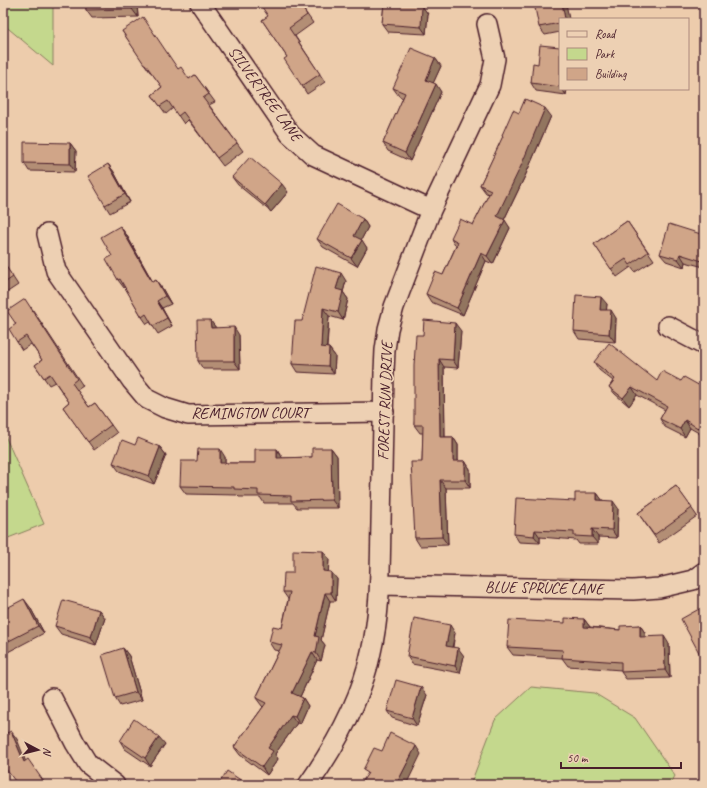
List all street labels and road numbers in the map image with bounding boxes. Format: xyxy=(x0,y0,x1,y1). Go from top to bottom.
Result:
street label: SILVERTREE LANE xyxy=(224,42,308,147)
street label: FOREST RUN DRIVE xyxy=(373,339,397,461)
street label: REMINGTON COURT xyxy=(191,403,313,423)
street label: BLUE SPRUCE LANE xyxy=(485,577,605,599)

